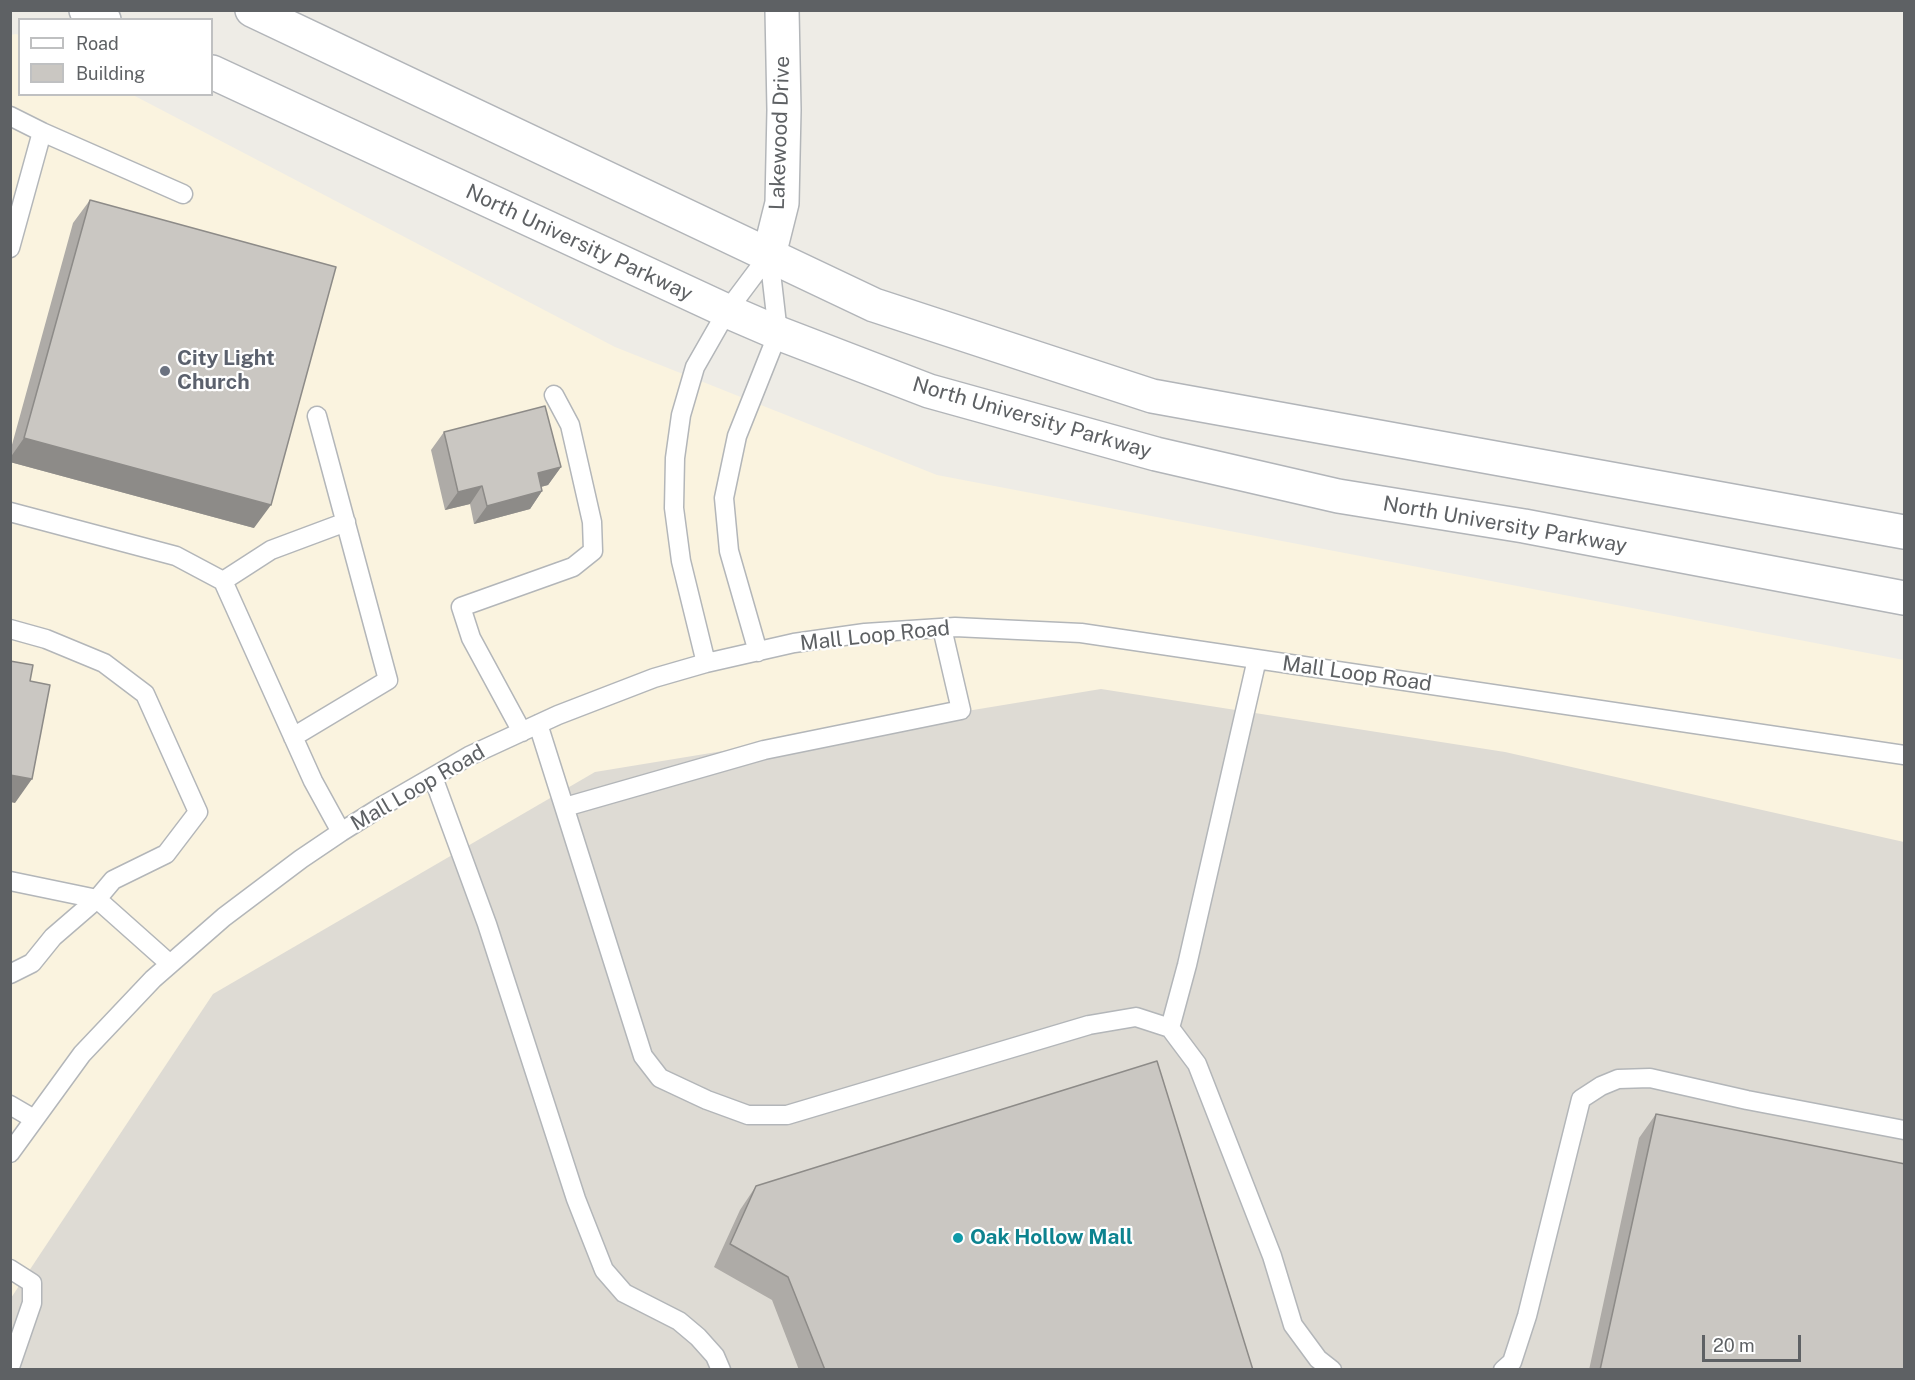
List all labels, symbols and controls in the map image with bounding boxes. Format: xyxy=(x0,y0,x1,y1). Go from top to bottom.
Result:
legend xyxy=(18,18,213,96)
text: Road xyxy=(76,33,119,54)
street label: Lakewood Drive xyxy=(765,55,795,211)
text: Building xyxy=(76,63,145,84)
street label: North University Parkway xyxy=(462,179,696,307)
place label: City Light Church xyxy=(177,346,275,396)
marker: City Light Church xyxy=(158,364,172,378)
street label: North University Parkway xyxy=(910,372,1154,464)
street label: North University Parkway xyxy=(1381,491,1629,559)
street label: Mall Loop Road xyxy=(799,616,951,656)
street label: Mall Loop Road xyxy=(1281,651,1433,697)
street label: Mall Loop Road xyxy=(347,739,489,837)
place label: Oak Hollow Mall xyxy=(970,1225,1133,1251)
marker: Oak Hollow Mall xyxy=(951,1231,965,1245)
scale bar xyxy=(1705,1323,1804,1361)
text: 20 m xyxy=(1713,1335,1755,1356)

